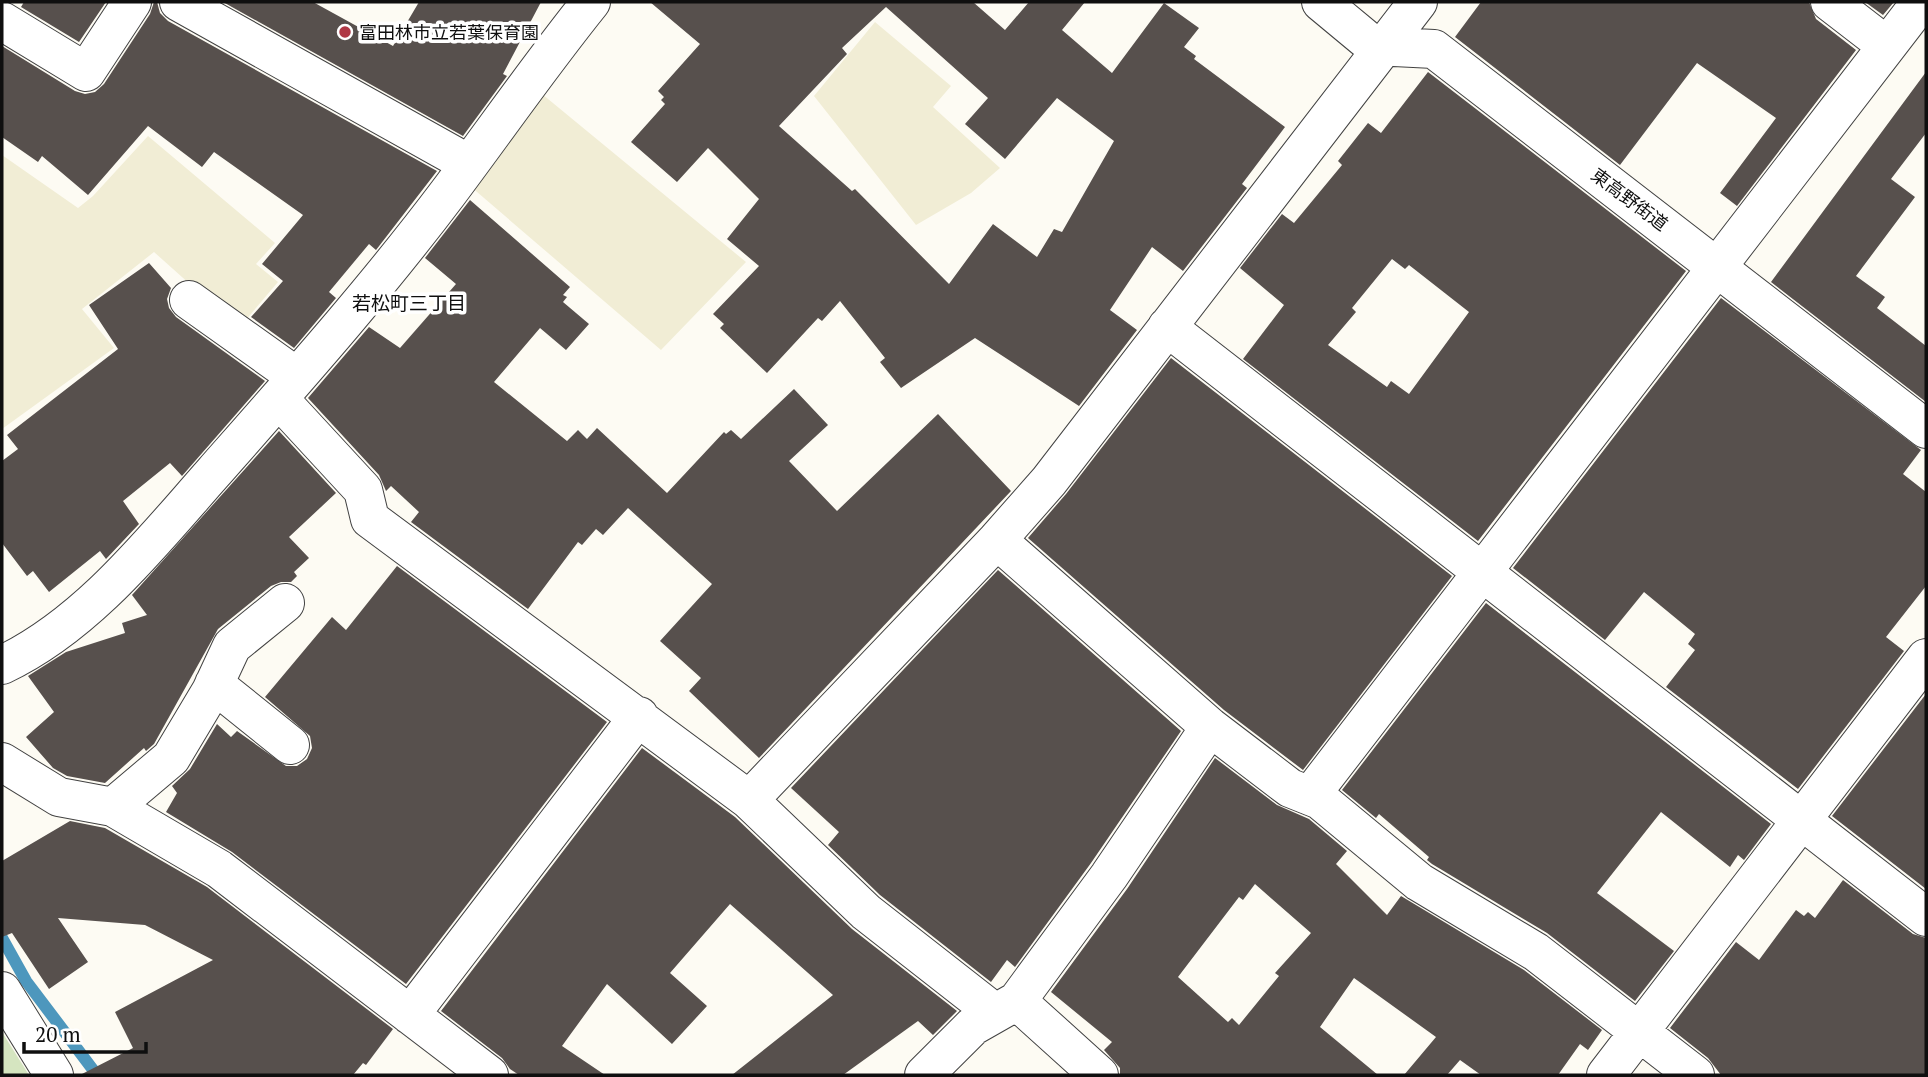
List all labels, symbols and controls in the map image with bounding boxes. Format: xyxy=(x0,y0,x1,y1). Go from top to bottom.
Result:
place label: 富田林市立若葉保育園 xyxy=(359,20,539,44)
marker: 富田林市立若葉保育園 xyxy=(337,24,353,40)
street label: 東高野街道 xyxy=(1587,162,1673,236)
district label: 若松町三丁目 xyxy=(352,290,466,315)
scale bar xyxy=(24,1010,147,1054)
text: 20 m xyxy=(35,1020,81,1048)

